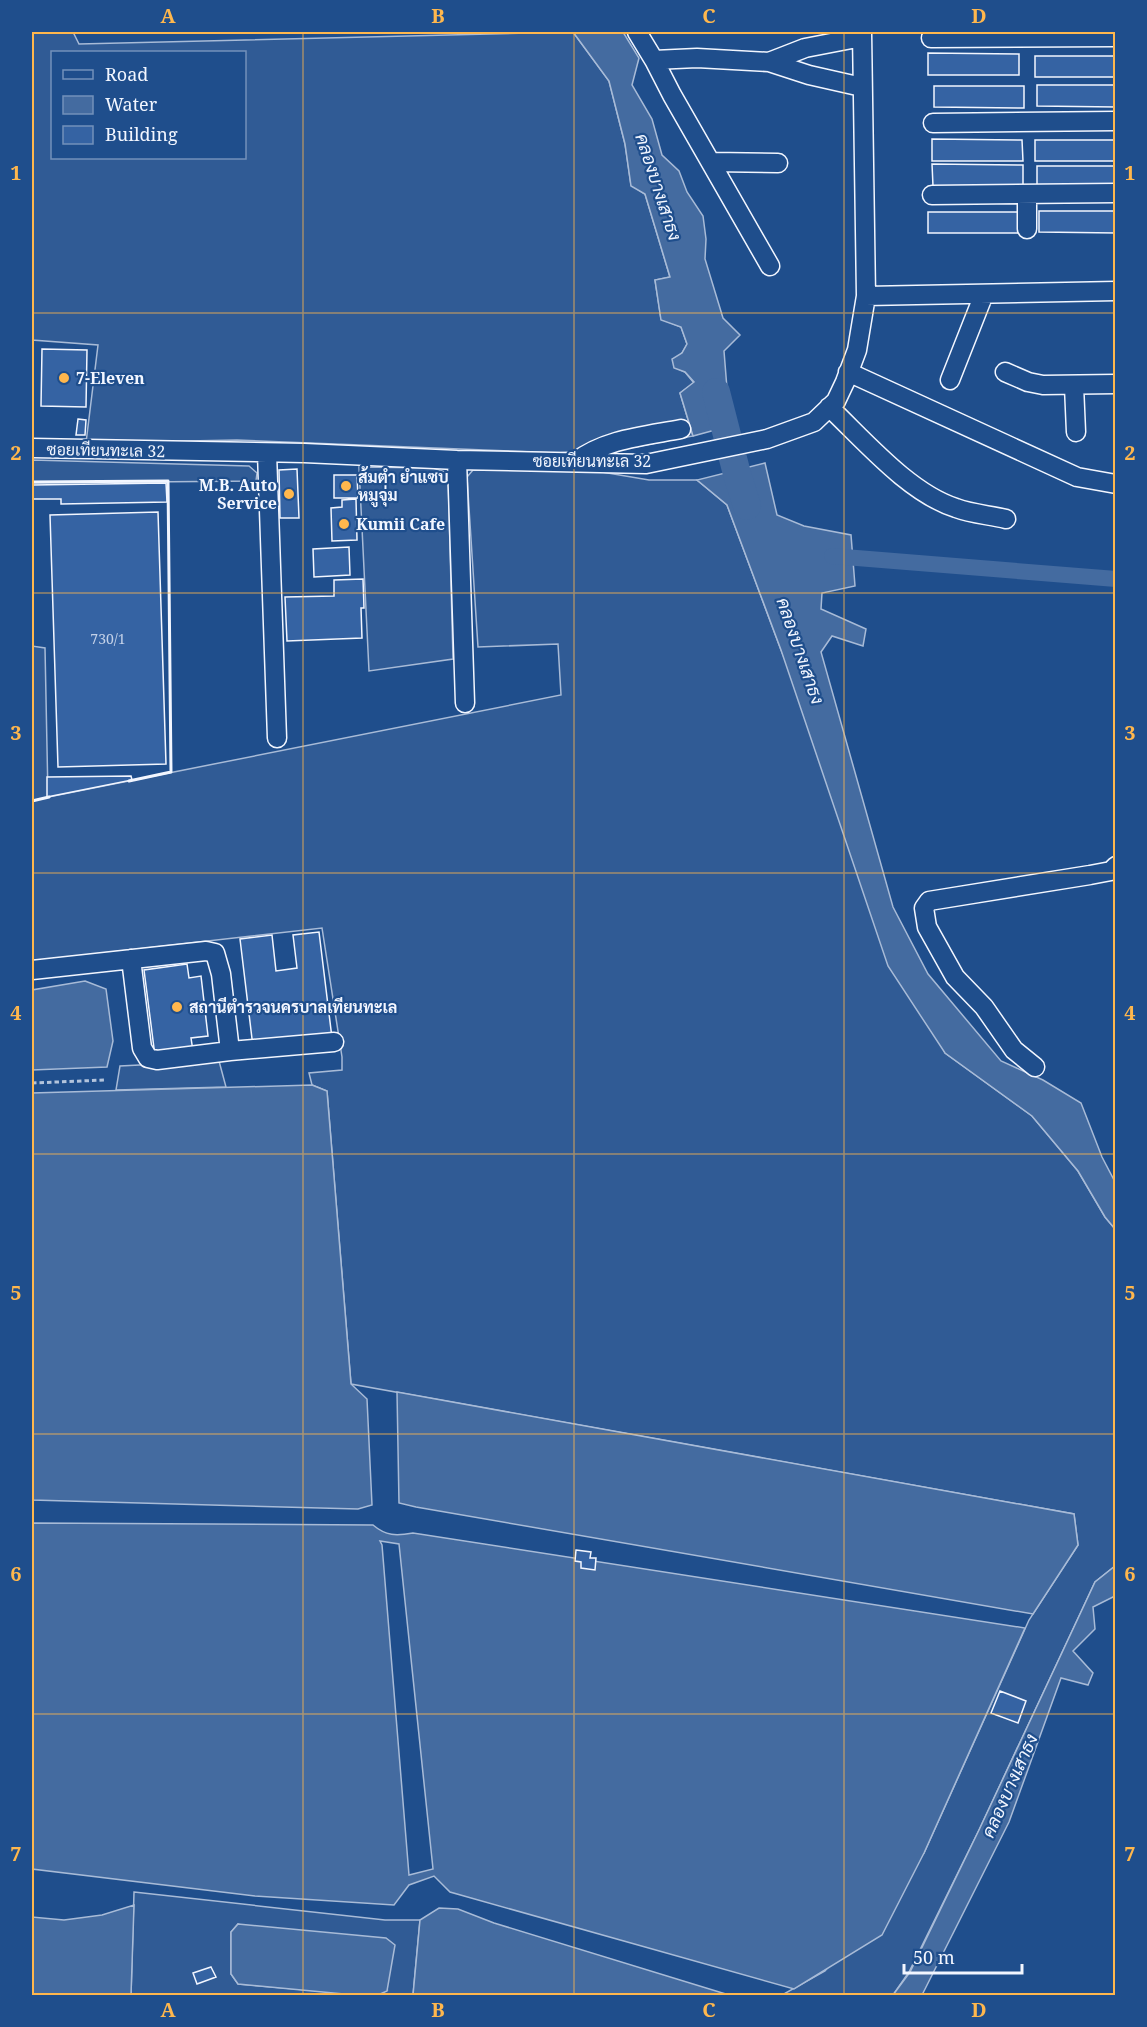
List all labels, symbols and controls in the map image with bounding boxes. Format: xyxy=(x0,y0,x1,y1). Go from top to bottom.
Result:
text: A xyxy=(160,2,176,29)
text: B xyxy=(431,2,445,29)
text: C xyxy=(702,2,716,29)
text: D xyxy=(971,2,987,29)
legend xyxy=(51,51,246,159)
text: Road xyxy=(105,62,148,86)
text: Water xyxy=(105,92,158,116)
text: Building xyxy=(105,122,178,146)
water label: คลองบางเสาธง xyxy=(630,130,688,243)
text: 1 xyxy=(10,159,22,186)
text: 1 xyxy=(1124,159,1136,186)
place label: 7-Eleven xyxy=(76,367,145,389)
marker: 7-Eleven xyxy=(57,371,71,385)
street label: ซอยเทียนทะเล 32 xyxy=(47,438,165,462)
text: 2 xyxy=(10,439,22,466)
text: 2 xyxy=(1124,439,1136,466)
street label: ซอยเทียนทะเล 32 xyxy=(533,450,651,472)
place label: ส้มตำ ยำแซบ หมูจุ่ม xyxy=(358,466,449,508)
place label: M.B. Auto Service xyxy=(199,474,277,514)
marker: ส้มตำ ยำแซบ หมูจุ่ม xyxy=(339,479,353,493)
marker: M.B. Auto Service xyxy=(282,487,296,501)
place label: Kumii Cafe xyxy=(356,513,445,535)
marker: Kumii Cafe xyxy=(337,517,351,531)
water label: คลองบางเสาธง xyxy=(771,594,830,707)
house number: 730/1 xyxy=(90,629,126,648)
text: 3 xyxy=(10,719,22,746)
text: 3 xyxy=(1124,719,1136,746)
place label: สถานีตำรวจนครบาลเทียนทะเล xyxy=(189,996,397,1018)
text: 4 xyxy=(10,999,22,1026)
text: 4 xyxy=(1124,999,1136,1026)
marker: สถานีตำรวจนครบาลเทียนทะเล xyxy=(170,1000,184,1014)
text: 5 xyxy=(10,1279,22,1306)
text: 5 xyxy=(1124,1279,1136,1306)
text: 6 xyxy=(10,1560,22,1587)
text: 6 xyxy=(1124,1560,1136,1587)
water label: คลองบางเสาธง xyxy=(976,1730,1043,1841)
text: 7 xyxy=(10,1840,22,1867)
text: 7 xyxy=(1124,1840,1136,1867)
scale bar xyxy=(904,1937,1022,1975)
text: 50 m xyxy=(913,1945,955,1969)
text: A xyxy=(160,1996,176,2023)
text: B xyxy=(431,1996,445,2023)
text: C xyxy=(702,1996,716,2023)
text: D xyxy=(971,1996,987,2023)

